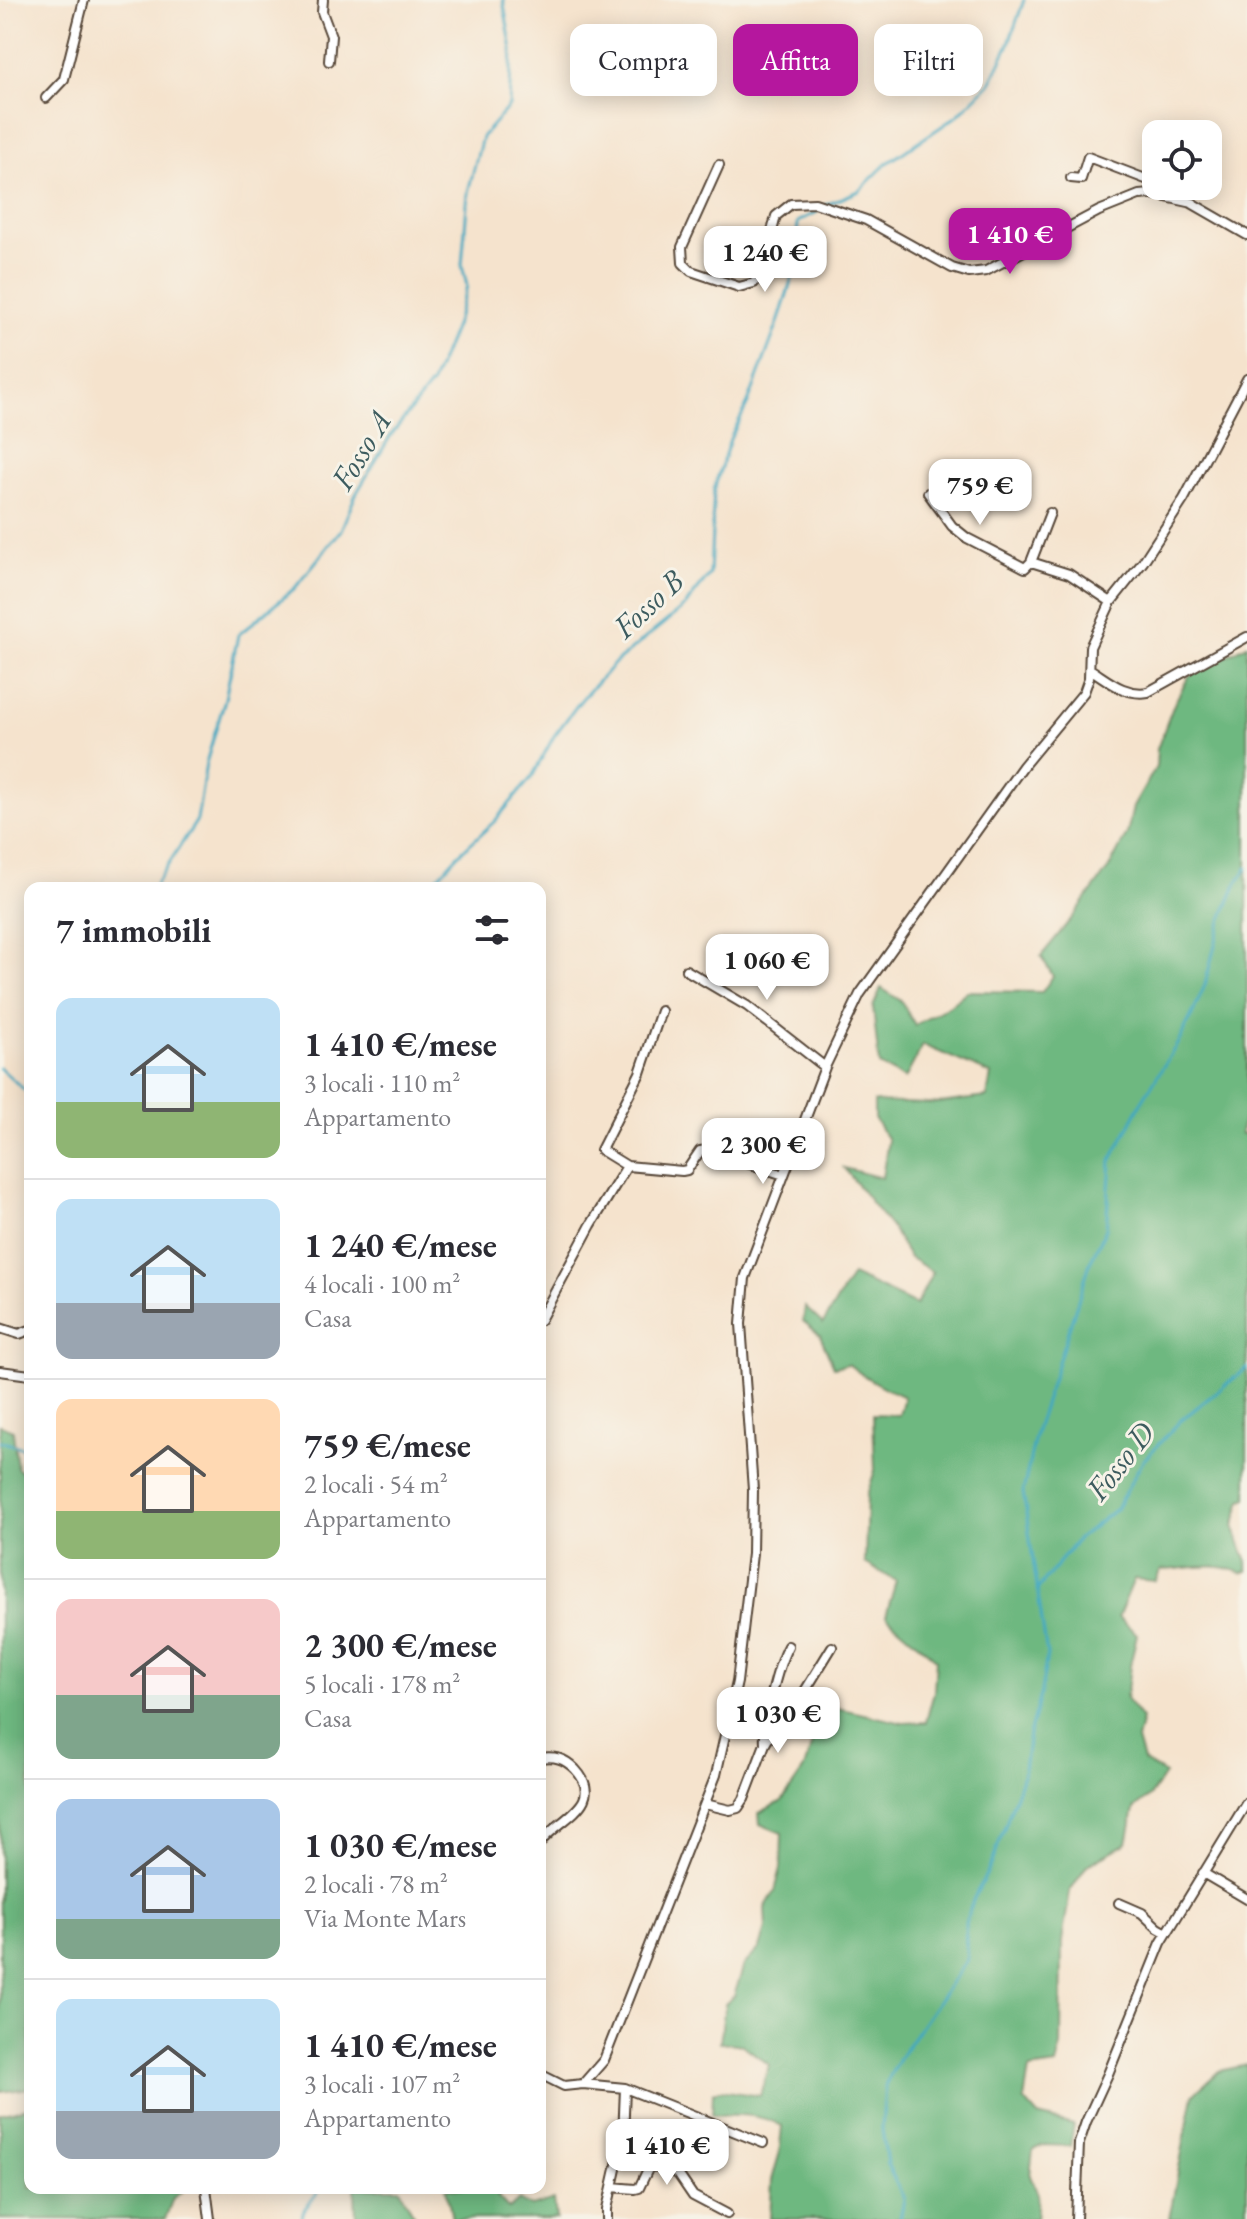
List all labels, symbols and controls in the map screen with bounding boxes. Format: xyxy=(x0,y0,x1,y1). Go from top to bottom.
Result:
chip: Compra xyxy=(570,24,717,96)
chip: Affitta xyxy=(733,24,858,96)
chip: Filtri xyxy=(874,24,983,96)
map controls xyxy=(1142,120,1222,200)
button: locate xyxy=(1142,120,1222,200)
pin: 1 410 € xyxy=(936,208,1084,276)
text: 1 410 € xyxy=(967,217,1053,251)
pin: 1 240 € xyxy=(691,226,839,294)
text: 1 240 € xyxy=(722,235,808,269)
water label: Fosso A xyxy=(320,402,401,498)
pin: 759 € xyxy=(924,459,1036,527)
text: 759 € xyxy=(947,468,1013,502)
water label: Fosso B xyxy=(603,560,693,648)
text: 7 immobili xyxy=(56,908,211,952)
icon: filters xyxy=(470,908,514,952)
pin: 1 060 € xyxy=(693,934,841,1002)
text: 1 060 € xyxy=(724,943,810,977)
text: 1 410 €/mese xyxy=(304,1022,497,1066)
icon: home xyxy=(120,1030,216,1126)
text: 3 locali · 110 m² xyxy=(304,1066,460,1100)
text: Appartamento xyxy=(304,1100,451,1134)
pin: 2 300 € xyxy=(689,1118,837,1186)
text: 2 300 € xyxy=(720,1127,806,1161)
text: 1 240 €/mese xyxy=(304,1223,497,1267)
icon: home xyxy=(120,1231,216,1327)
text: 4 locali · 100 m² xyxy=(304,1267,460,1301)
text: Casa xyxy=(304,1301,352,1335)
water label: Fosso D xyxy=(1076,1413,1164,1510)
text: 759 €/mese xyxy=(304,1423,471,1467)
icon: home xyxy=(120,1431,216,1527)
text: 2 locali · 54 m² xyxy=(304,1467,448,1501)
text: Appartamento xyxy=(304,1501,451,1535)
text: 2 300 €/mese xyxy=(304,1623,497,1667)
icon: home xyxy=(120,1631,216,1727)
text: 5 locali · 178 m² xyxy=(304,1667,460,1701)
pin: 1 030 € xyxy=(704,1687,852,1755)
text: 1 030 € xyxy=(735,1696,821,1730)
text: Casa xyxy=(304,1701,352,1735)
text: 1 030 €/mese xyxy=(304,1823,497,1867)
icon: home xyxy=(120,1831,216,1927)
text: 2 locali · 78 m² xyxy=(304,1867,448,1901)
text: Via Monte Mars xyxy=(304,1901,466,1935)
text: 1 410 €/mese xyxy=(304,2023,497,2067)
icon: home xyxy=(120,2031,216,2127)
text: 3 locali · 107 m² xyxy=(304,2067,460,2101)
text: Appartamento xyxy=(304,2101,451,2135)
pin: 1 410 € xyxy=(593,2119,741,2187)
text: 1 410 € xyxy=(624,2128,710,2162)

